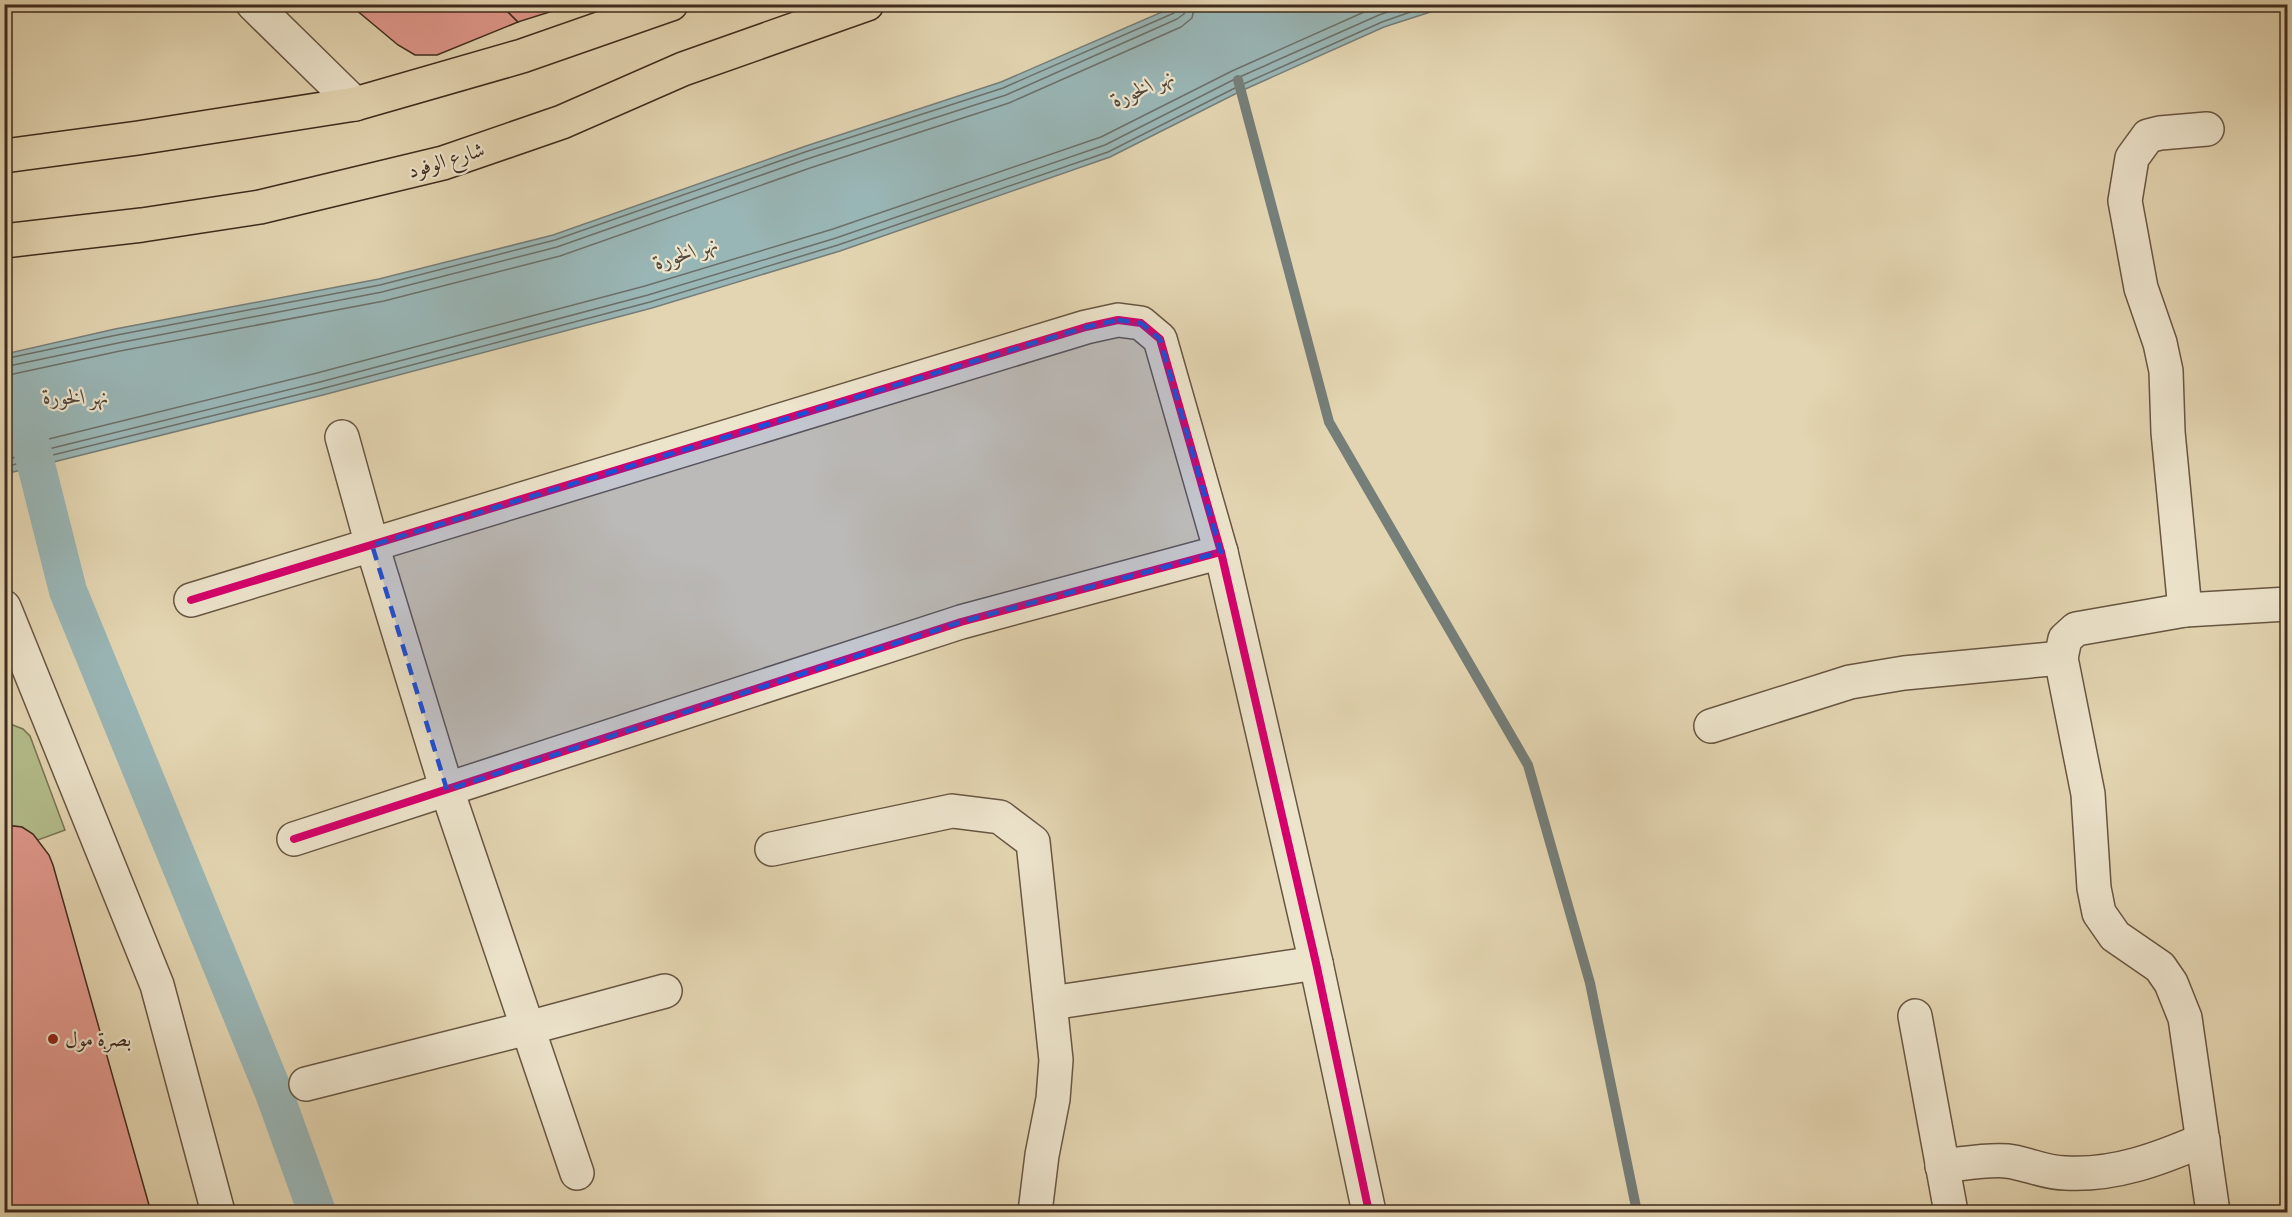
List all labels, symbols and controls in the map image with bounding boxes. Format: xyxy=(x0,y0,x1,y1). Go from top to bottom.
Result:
water label: نهر الخورة xyxy=(1106,61,1179,115)
street label: شارع الوفود xyxy=(404,135,489,189)
water label: نهر الخورة xyxy=(649,229,722,278)
water label: نهر الخورة xyxy=(42,382,109,412)
place label: بصرة مول xyxy=(65,1025,131,1053)
marker: بصرة مول xyxy=(46,1032,60,1046)

